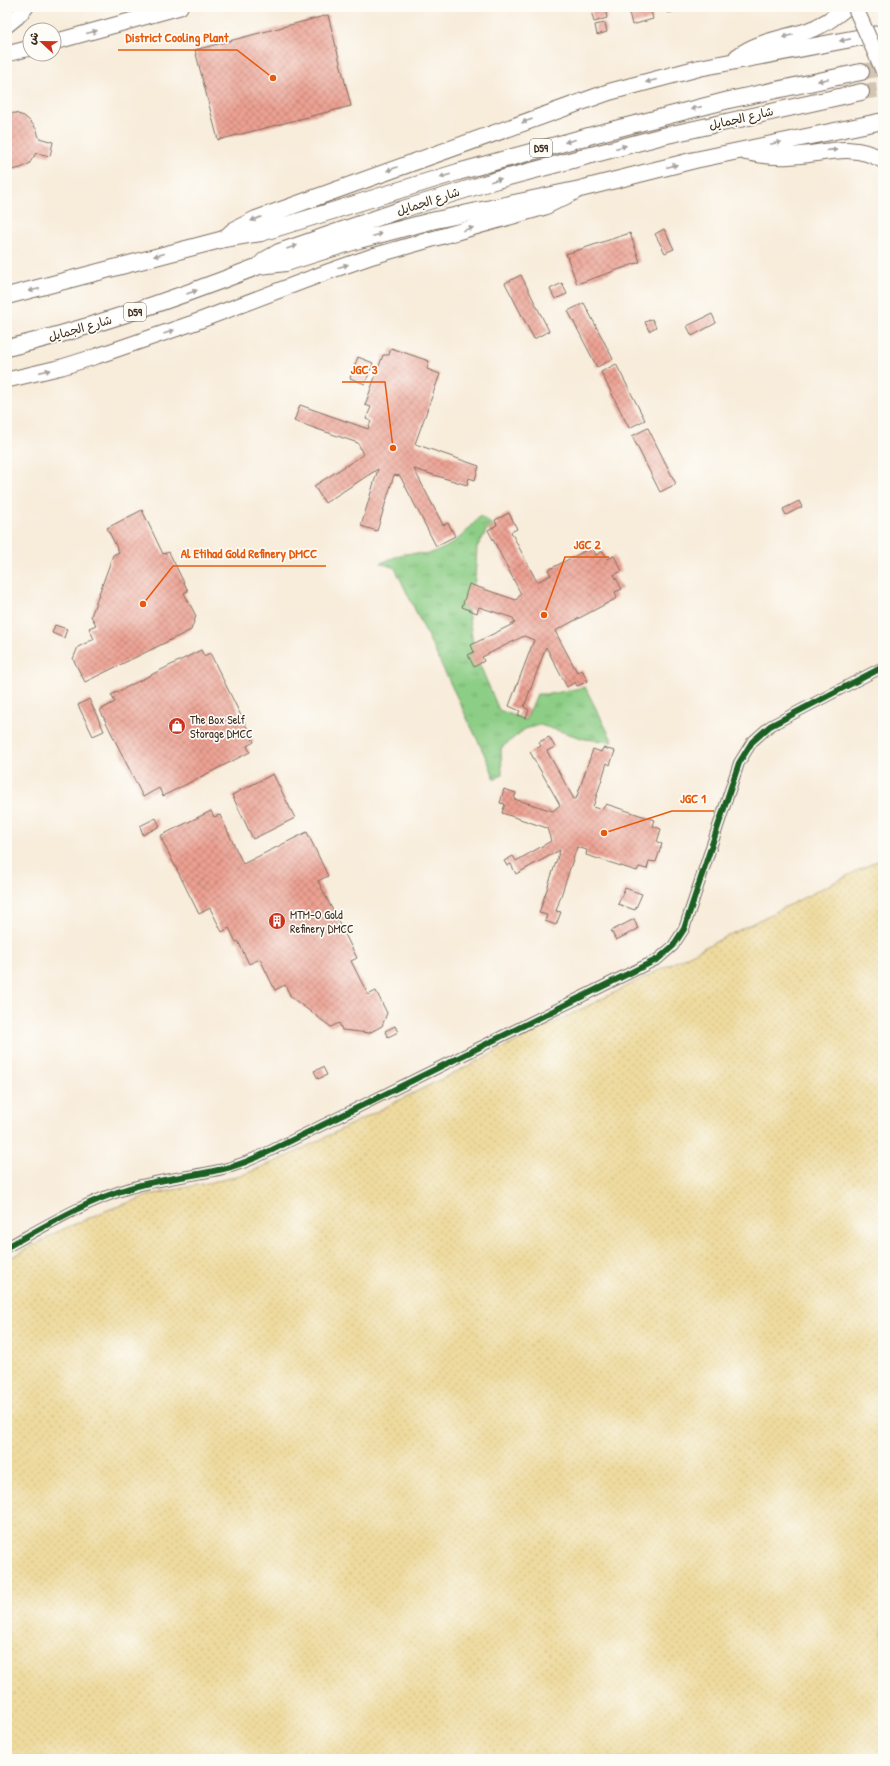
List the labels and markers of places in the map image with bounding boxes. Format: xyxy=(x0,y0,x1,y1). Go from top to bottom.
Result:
callout: District Cooling Plant xyxy=(118,25,237,50)
callout: JGC 3 xyxy=(342,357,385,382)
callout: JGC 2 xyxy=(565,532,609,557)
callout: Al Etihad Gold Refinery DMCC xyxy=(173,541,326,566)
place label: The Box Self Storage DMCC xyxy=(190,711,253,742)
shop icon: The Box Self Storage DMCC xyxy=(167,716,187,736)
callout: JGC 1 xyxy=(672,786,714,811)
place label: MTM-O Gold Refinery DMCC xyxy=(290,906,354,937)
building icon: MTM-O Gold Refinery DMCC xyxy=(267,911,287,931)

